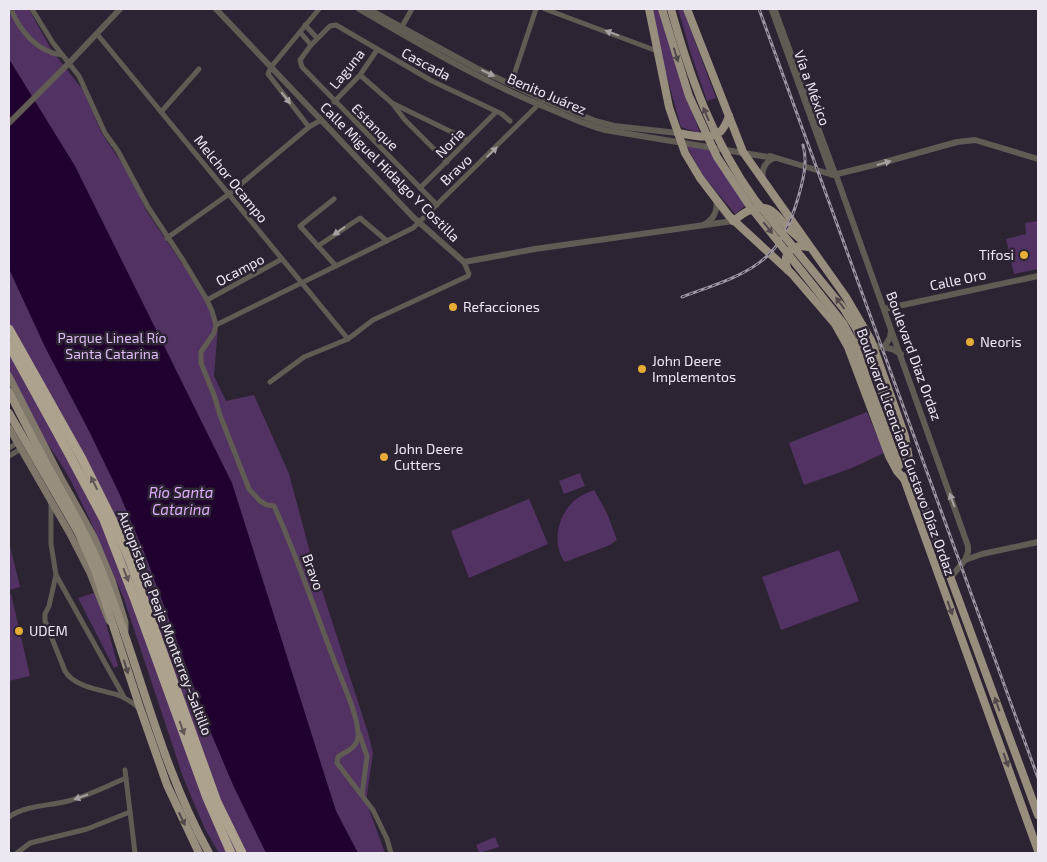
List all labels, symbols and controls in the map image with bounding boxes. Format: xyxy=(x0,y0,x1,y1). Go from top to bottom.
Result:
one-way arrow xyxy=(604,29,619,37)
street label: Cascada xyxy=(399,44,454,84)
street label: Laguna xyxy=(325,45,368,92)
one-way arrow xyxy=(673,48,681,63)
street label: Vía a México xyxy=(791,48,834,128)
street label: Benito Juárez xyxy=(505,69,589,118)
one-way arrow xyxy=(481,70,495,78)
one-way arrow xyxy=(280,91,291,104)
street label: Calle Miguel Hidalgo Y Costilla xyxy=(317,98,464,245)
street label: Estanque xyxy=(348,100,402,154)
one-way arrow xyxy=(702,106,710,121)
street label: Noria xyxy=(432,124,468,161)
street label: Melchor Ocampo xyxy=(191,132,272,226)
one-way arrow xyxy=(485,146,497,158)
street label: Bravo xyxy=(436,151,475,189)
one-way arrow xyxy=(876,158,891,166)
one-way arrow xyxy=(763,222,774,235)
one-way arrow xyxy=(332,226,346,236)
place label: Tifosi xyxy=(979,246,1014,263)
marker: Tifosi xyxy=(1018,249,1030,261)
street label: Ocampo xyxy=(213,250,267,289)
street label: Calle Oro xyxy=(928,265,988,294)
street label: Boulevard Diaz Ordaz xyxy=(883,289,946,423)
one-way arrow xyxy=(835,296,845,310)
place label: Refacciones xyxy=(463,298,540,315)
marker: Refacciones xyxy=(447,301,459,313)
street label: Boulevard Licenciado Gustavo Díaz Ordaz xyxy=(854,326,959,578)
park label: Parque Lineal Río Santa Catarina xyxy=(58,329,167,362)
place label: Neoris xyxy=(980,333,1022,350)
marker: Neoris xyxy=(964,336,976,348)
place label: John Deere Implementos xyxy=(652,352,736,385)
marker: John Deere Implementos xyxy=(636,363,648,375)
place label: John Deere Cutters xyxy=(394,440,463,473)
marker: John Deere Cutters xyxy=(378,451,390,463)
one-way arrow xyxy=(90,476,98,491)
water label: Río Santa Catarina xyxy=(149,483,213,518)
one-way arrow xyxy=(948,492,955,507)
street label: Autopista de Peaje Monterrey-Saltillo xyxy=(115,508,216,737)
street label: Bravo xyxy=(299,551,328,592)
one-way arrow xyxy=(122,568,130,583)
one-way arrow xyxy=(947,600,954,615)
place label: UDEM xyxy=(29,622,68,639)
marker: UDEM xyxy=(13,625,25,637)
one-way arrow xyxy=(122,660,130,675)
one-way arrow xyxy=(993,696,1001,711)
one-way arrow xyxy=(178,721,186,736)
one-way arrow xyxy=(1003,753,1010,768)
one-way arrow xyxy=(73,793,88,801)
one-way arrow xyxy=(178,812,187,827)

